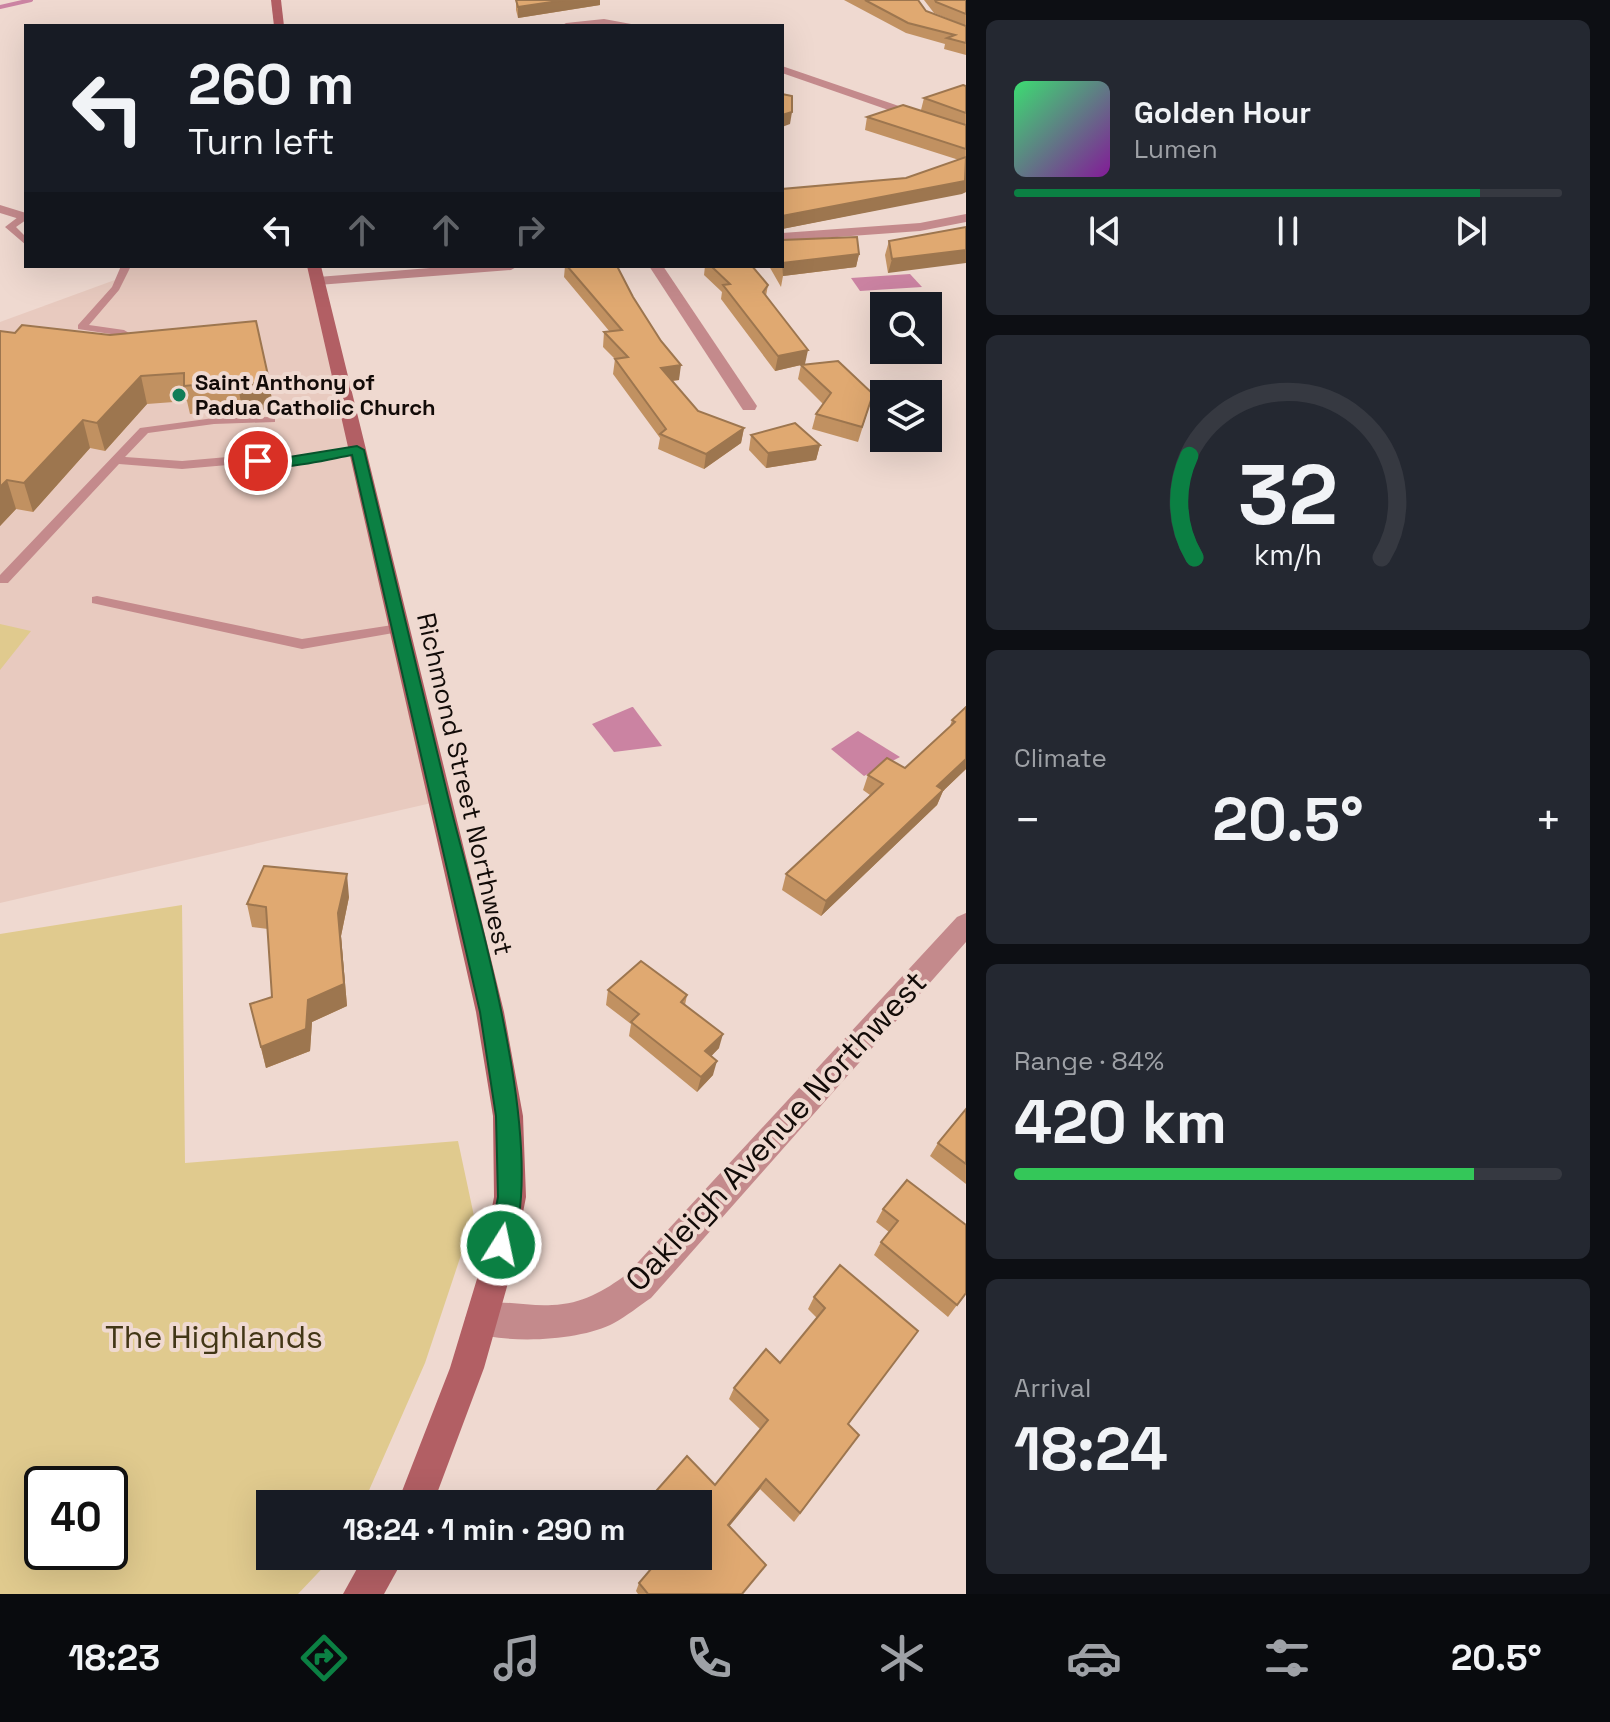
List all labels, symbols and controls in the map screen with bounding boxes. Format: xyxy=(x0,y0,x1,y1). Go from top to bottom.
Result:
text: 260 m xyxy=(188,49,354,120)
icon: left xyxy=(56,56,160,160)
text: Golden Hour xyxy=(1134,93,1311,132)
text: Turn left xyxy=(188,119,335,165)
text: Lumen xyxy=(1134,132,1218,166)
icon: left xyxy=(256,208,300,252)
icon: ahead xyxy=(340,208,384,252)
icon: ahead xyxy=(424,208,468,252)
icon: right xyxy=(508,208,552,252)
icon: previous xyxy=(1083,209,1127,253)
icon: pause xyxy=(1266,209,1310,253)
icon: next xyxy=(1449,209,1493,253)
map controls xyxy=(870,292,942,452)
button: search xyxy=(870,292,942,364)
place label: Saint Anthony of Padua Catholic Church xyxy=(195,368,436,421)
button: layers xyxy=(870,380,942,452)
marker: Saint Anthony of Padua Catholic Church xyxy=(170,386,188,404)
pin xyxy=(224,427,292,495)
icon: arrive xyxy=(236,439,280,483)
text: 32 xyxy=(1238,442,1338,548)
text: km/h xyxy=(1254,537,1322,573)
street label: Richmond Street Northwest xyxy=(409,609,521,959)
text: Climate xyxy=(1014,741,1107,775)
text: 20.5° xyxy=(1212,781,1364,858)
text: − xyxy=(1014,792,1041,848)
text: + xyxy=(1535,792,1562,848)
street label: Oakleigh Avenue Northwest xyxy=(617,962,935,1300)
text: Range · 84% xyxy=(1014,1044,1164,1078)
text: 420 km xyxy=(1014,1084,1227,1161)
position arrow xyxy=(459,1203,543,1287)
park label: The Highlands xyxy=(105,1317,323,1357)
text: Arrival xyxy=(1014,1371,1091,1405)
text: 18:24 xyxy=(1014,1411,1168,1488)
speed limit sign: 40 xyxy=(24,1466,128,1570)
text: 18:24 · 1 min · 290 m xyxy=(343,1510,625,1549)
icon: directions xyxy=(296,1630,352,1686)
icon: music xyxy=(489,1630,545,1686)
icon: phone xyxy=(681,1630,737,1686)
icon: climate xyxy=(874,1630,930,1686)
icon: car xyxy=(1066,1630,1122,1686)
icon: filters xyxy=(1259,1630,1315,1686)
text: 18:23 xyxy=(68,1635,160,1681)
text: 20.5° xyxy=(1451,1635,1542,1681)

